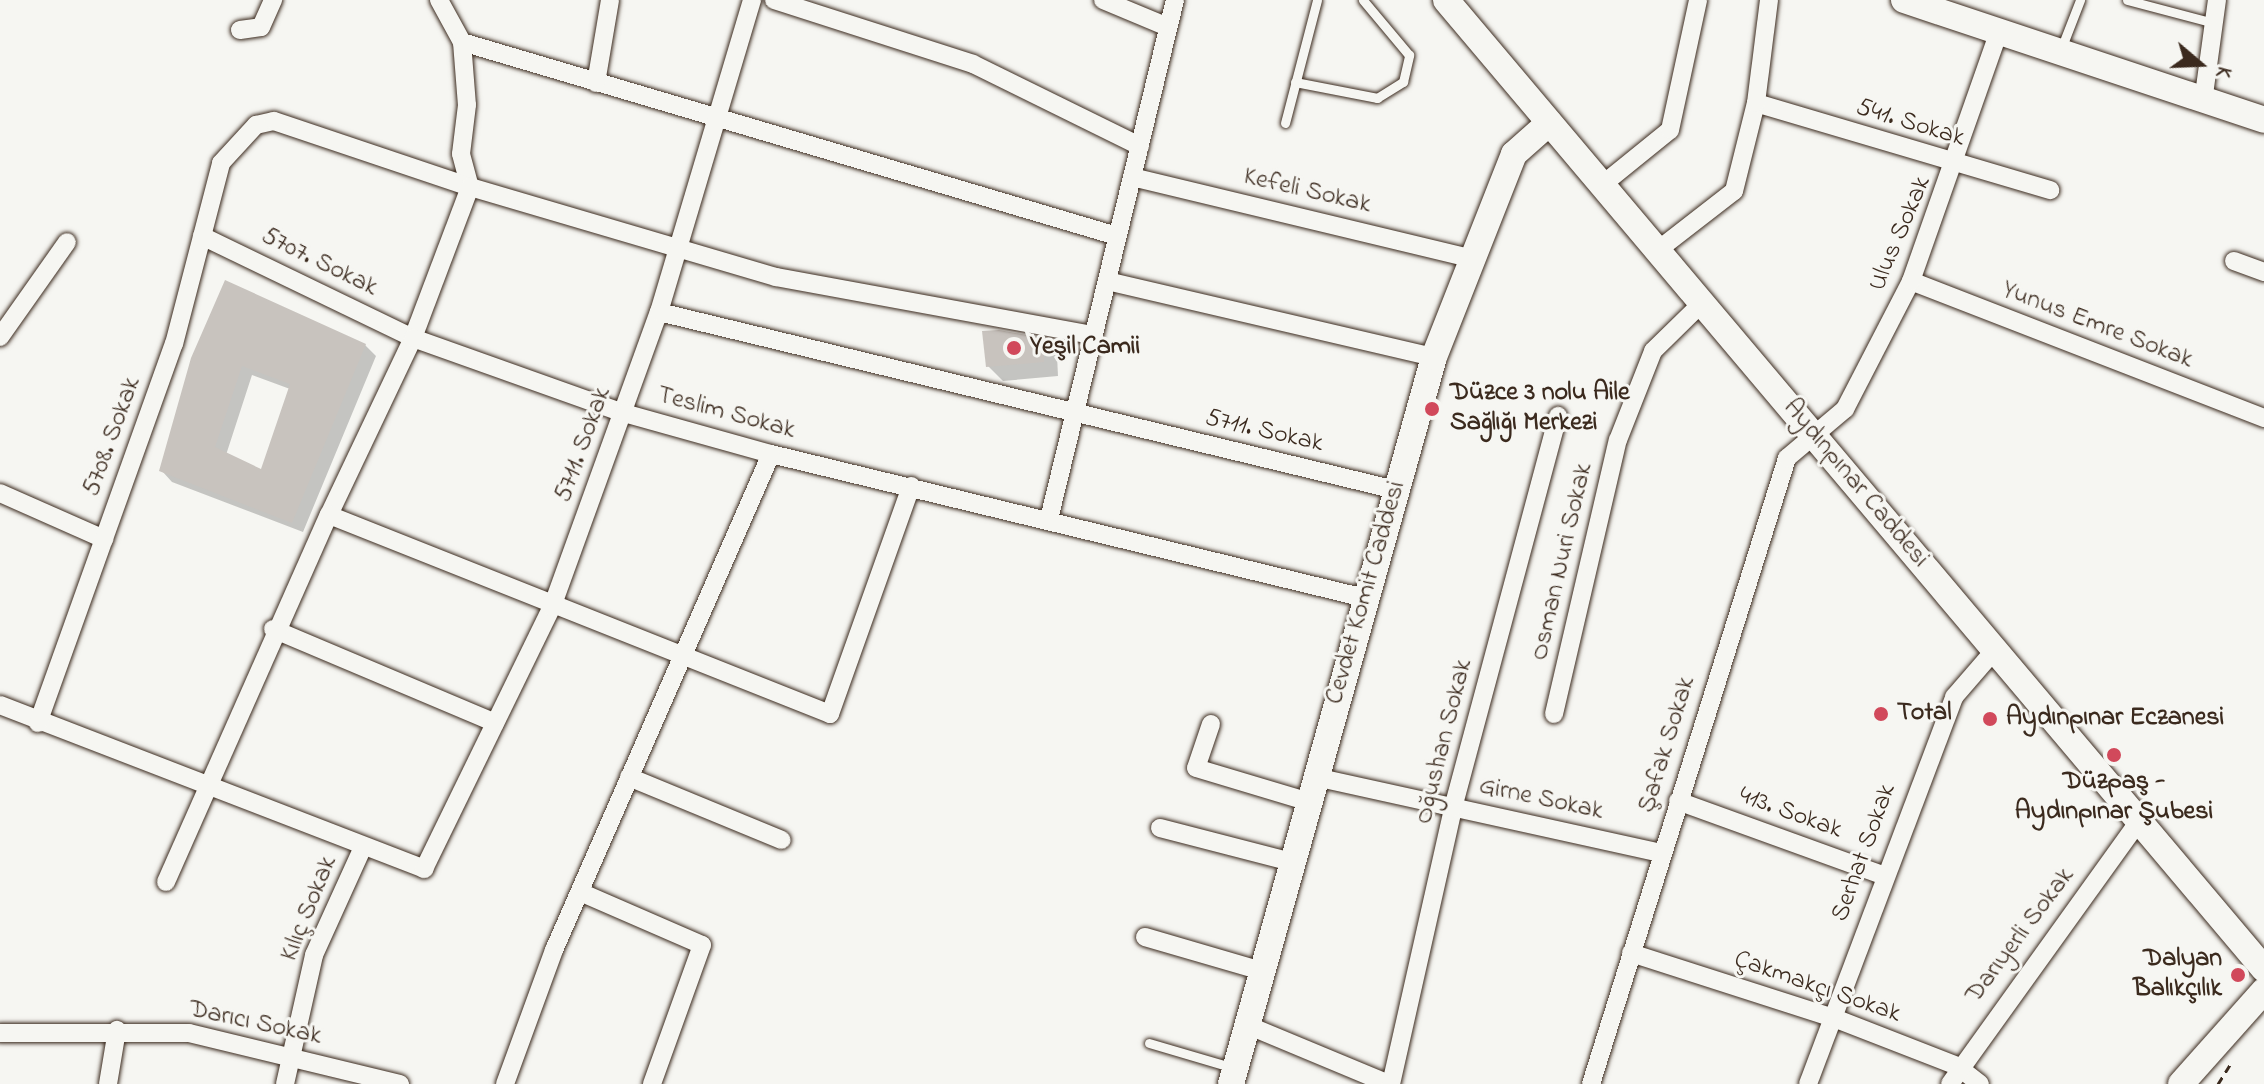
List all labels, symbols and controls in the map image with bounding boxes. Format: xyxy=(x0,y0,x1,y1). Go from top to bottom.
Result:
north arrow xyxy=(2160,24,2240,104)
text: K xyxy=(2206,62,2240,82)
street label: 541. Sokak xyxy=(1852,93,1968,155)
street label: Kefeli Sokak xyxy=(1240,162,1374,222)
street label: Ulus Sokak xyxy=(1863,172,1939,296)
street label: 5707. Sokak xyxy=(256,221,382,305)
street label: Yunus Emre Sokak xyxy=(1997,275,2197,377)
place label: Yeşil Camii xyxy=(1030,332,1140,364)
marker: Yeşil Camii xyxy=(1005,339,1023,357)
street label: 5708. Sokak xyxy=(77,373,149,501)
place label: Düzce 3 nolu Aile Sağlığı Merkezi xyxy=(1450,378,1630,440)
street label: Teslim Sokak xyxy=(654,381,798,447)
street label: 5711. Sokak xyxy=(549,383,619,507)
street label: Aydınpınar Caddesi xyxy=(1775,393,1935,575)
marker: Düzce 3 nolu Aile Sağlığı Merkezi xyxy=(1421,398,1443,420)
street label: 5711. Sokak xyxy=(1202,403,1326,461)
street label: Osman Nuri Sokak xyxy=(1525,460,1601,664)
street label: Cevdet Komit Caddesi xyxy=(1320,478,1414,708)
street label: Oğushan Sokak xyxy=(1409,656,1481,828)
street label: Şafak Sokak xyxy=(1632,673,1704,817)
place label: Total xyxy=(1897,698,1952,730)
place label: Aydınpınar Eczanesi xyxy=(2006,703,2224,735)
marker: Total xyxy=(1872,705,1890,723)
marker: Aydınpınar Eczanesi xyxy=(1981,710,1999,728)
marker: Düzpaş - Aydınpınar Şubesi xyxy=(2105,746,2123,764)
place label: Düzpaş - Aydınpınar Şubesi xyxy=(2015,767,2213,828)
street label: Girne Sokak xyxy=(1476,772,1606,828)
street label: Serhat Sokak xyxy=(1826,780,1904,926)
street label: 413. Sokak xyxy=(1734,781,1846,847)
street label: Kılıç Sokak xyxy=(275,852,345,966)
street label: Darıyerli Sokak xyxy=(1960,862,2082,1010)
place label: Dalyan Balıkçılık xyxy=(2133,944,2222,1006)
street label: Çakmakçı Sokak xyxy=(1730,945,1904,1031)
marker: Dalyan Balıkçılık xyxy=(2229,966,2247,984)
street label: Darıcı Sokak xyxy=(186,995,324,1053)

